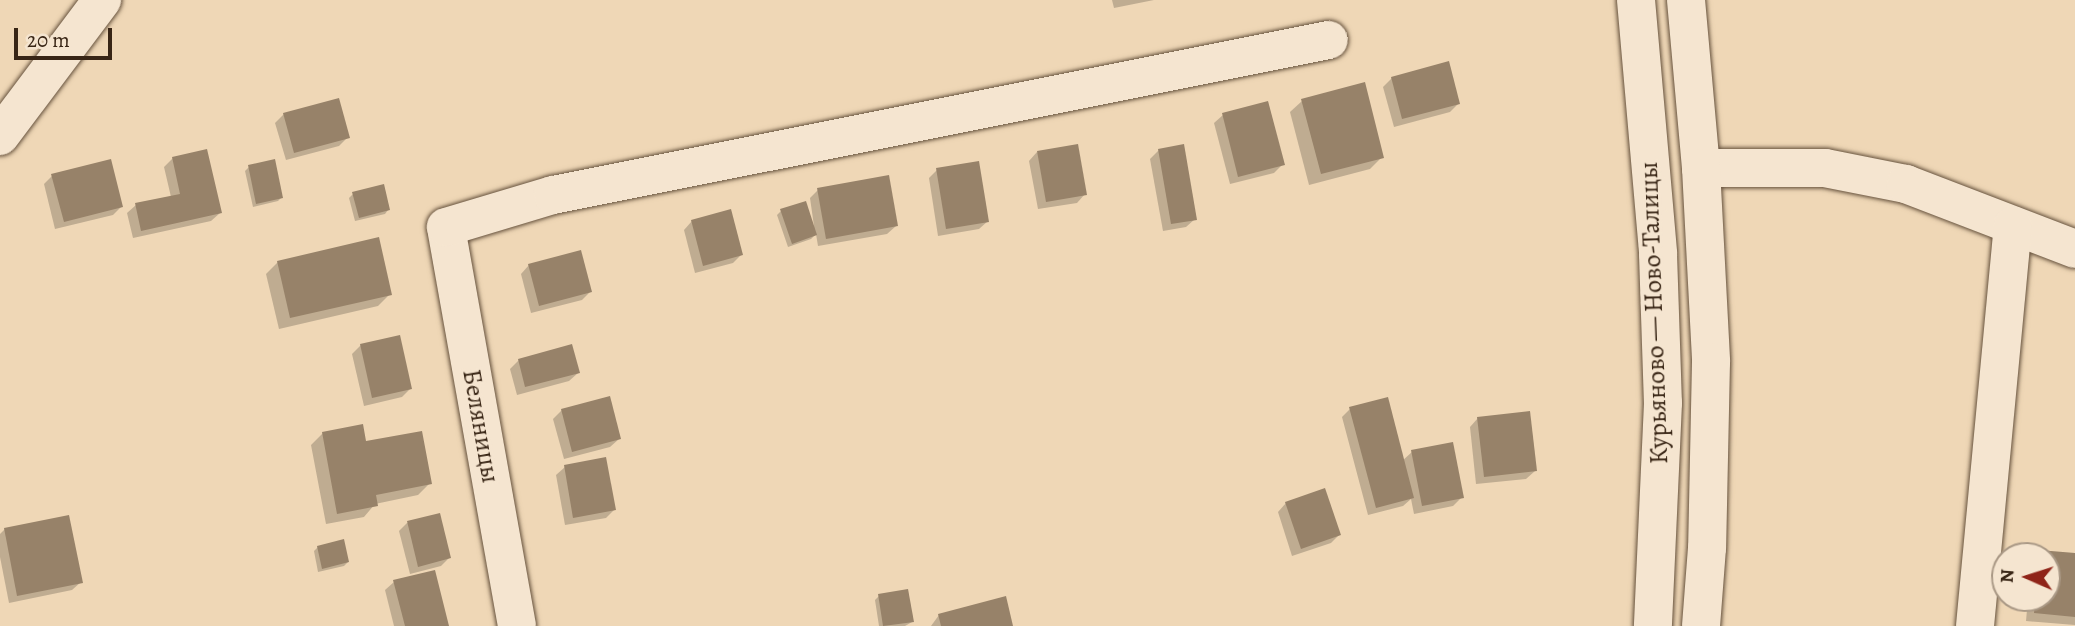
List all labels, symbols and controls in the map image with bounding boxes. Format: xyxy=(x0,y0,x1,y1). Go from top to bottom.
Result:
scale bar xyxy=(18,14,116,58)
text: 20 m xyxy=(27,26,70,54)
street label: Курьяново — Ново-Талицы xyxy=(1633,161,1675,465)
street label: Беляницы xyxy=(456,367,506,485)
north arrow xyxy=(1991,542,2061,612)
text: N xyxy=(1994,568,2020,584)

